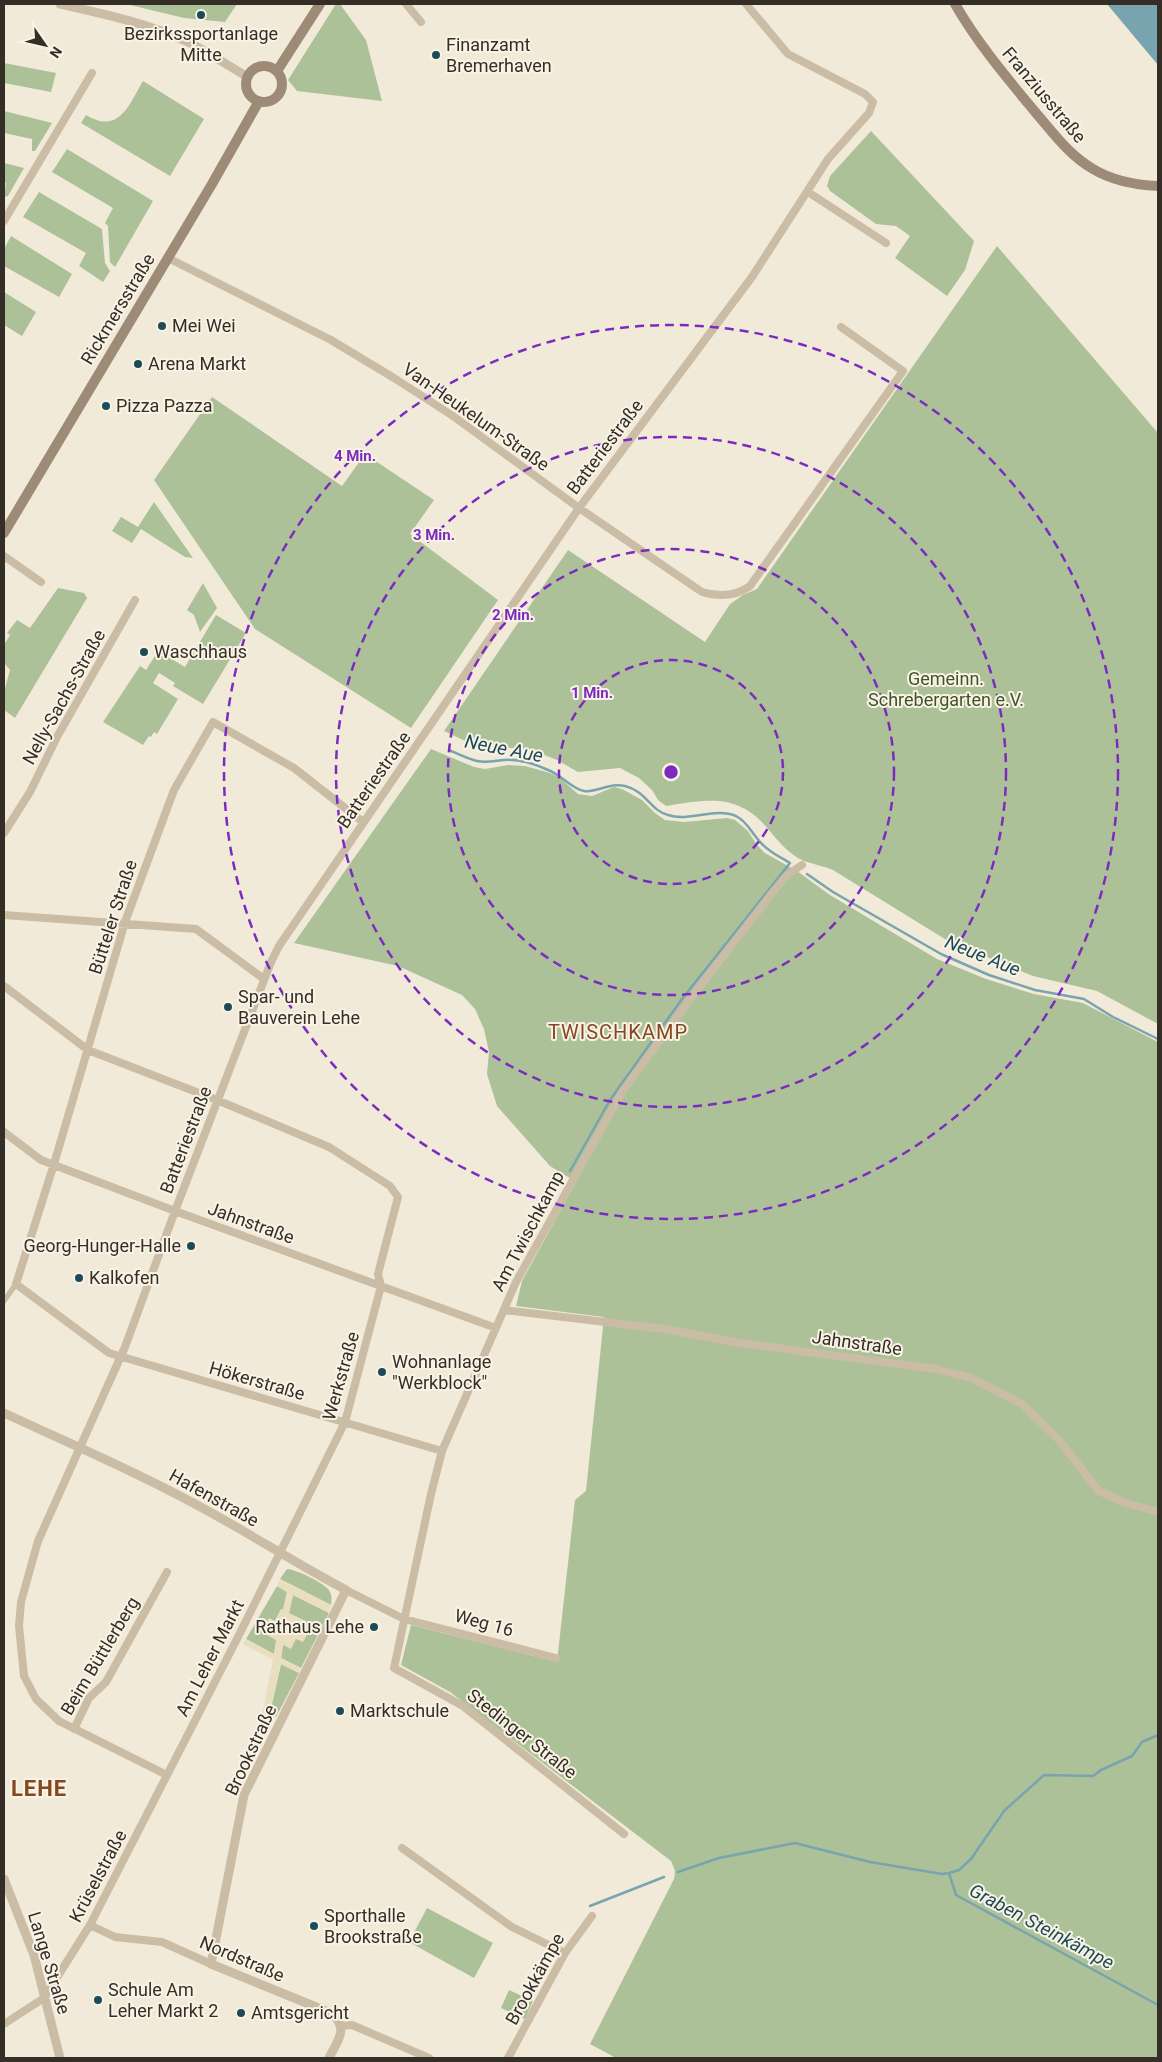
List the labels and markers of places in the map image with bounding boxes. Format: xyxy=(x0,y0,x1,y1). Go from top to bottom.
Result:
marker: Bezirkssportanlage Mitte xyxy=(195,9,207,21)
place label: Bezirkssportanlage Mitte xyxy=(124,23,278,65)
place label: Finanzamt Bremerhaven xyxy=(446,34,552,76)
marker: Finanzamt Bremerhaven xyxy=(430,49,442,61)
place label: Mei Wei xyxy=(172,315,236,336)
marker: Mei Wei xyxy=(156,320,168,332)
place label: Arena Markt xyxy=(148,353,246,374)
marker: Arena Markt xyxy=(132,358,144,370)
place label: Pizza Pazza xyxy=(116,395,213,416)
marker: Pizza Pazza xyxy=(100,400,112,412)
place label: Waschhaus xyxy=(154,641,247,662)
marker: Waschhaus xyxy=(138,646,150,658)
centre of rings xyxy=(662,763,680,781)
place label: Spar- und Bauverein Lehe xyxy=(238,986,360,1028)
marker: Spar- und Bauverein Lehe xyxy=(222,1001,234,1013)
place label: Georg-Hunger-Halle xyxy=(24,1235,181,1256)
marker: Georg-Hunger-Halle xyxy=(185,1240,197,1252)
place label: Kalkofen xyxy=(89,1267,159,1288)
marker: Kalkofen xyxy=(73,1272,85,1284)
place label: Wohnanlage "Werkblock" xyxy=(392,1351,491,1393)
marker: Wohnanlage "Werkblock" xyxy=(376,1366,388,1378)
place label: Rathaus Lehe xyxy=(255,1616,364,1637)
marker: Rathaus Lehe xyxy=(368,1621,380,1633)
place label: Marktschule xyxy=(350,1700,449,1721)
marker: Marktschule xyxy=(334,1705,346,1717)
place label: Sporthalle Brookstraße xyxy=(324,1905,422,1947)
marker: Sporthalle Brookstraße xyxy=(308,1920,320,1932)
place label: Schule Am Leher Markt 2 xyxy=(108,1979,218,2021)
marker: Schule Am Leher Markt 2 xyxy=(92,1994,104,2006)
place label: Amtsgericht xyxy=(251,2002,349,2023)
marker: Amtsgericht xyxy=(235,2007,247,2019)

